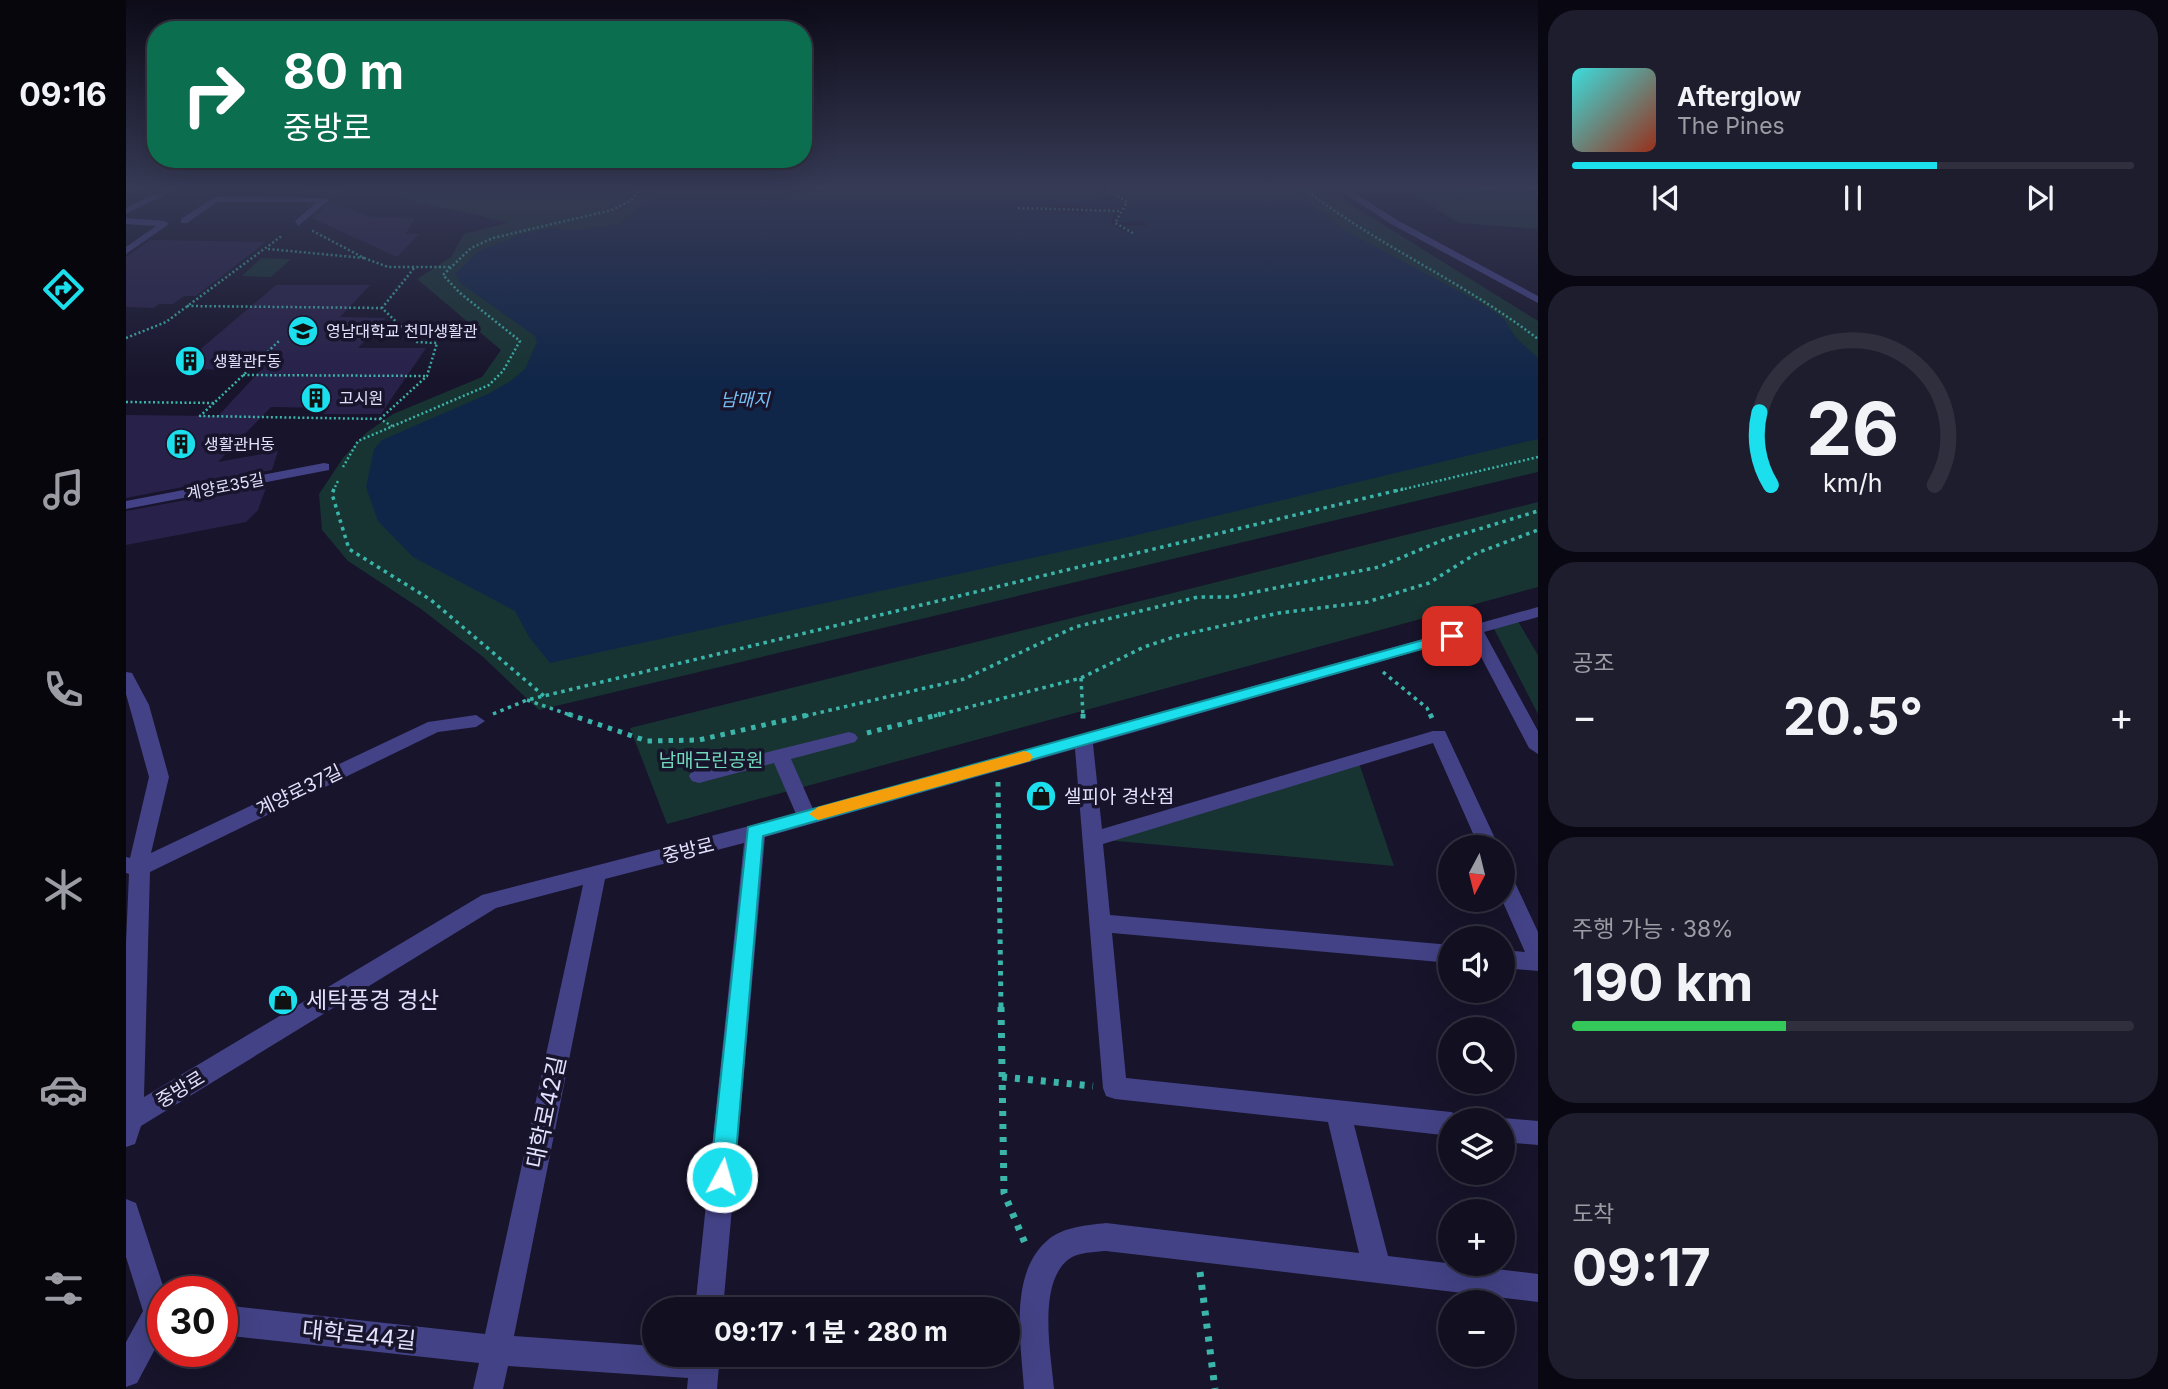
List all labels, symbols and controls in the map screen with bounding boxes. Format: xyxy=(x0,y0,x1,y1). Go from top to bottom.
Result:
text: 80 m xyxy=(283,42,404,101)
icon: right xyxy=(168,49,259,140)
text: 09:16 xyxy=(19,75,107,114)
text: Afterglow xyxy=(1677,81,1801,112)
text: 중방로 xyxy=(283,108,371,147)
text: The Pines xyxy=(1677,112,1785,140)
icon: previous xyxy=(1647,179,1685,217)
icon: pause xyxy=(1834,179,1872,217)
icon: next xyxy=(2021,179,2059,217)
icon: directions xyxy=(39,265,88,314)
school or university icon: 영남대학교 천마생활관 xyxy=(286,314,320,348)
place label: 영남대학교 천마생활관 xyxy=(326,321,478,341)
building icon: 생활관F동 xyxy=(173,344,207,378)
place label: 생활관F동 xyxy=(213,351,282,371)
building icon: 고시원 xyxy=(299,381,333,415)
text: 26 xyxy=(1806,384,1900,473)
place label: 고시원 xyxy=(339,388,383,408)
water label: 남매지 xyxy=(720,389,771,410)
building icon: 생활관H동 xyxy=(164,427,198,461)
place label: 생활관H동 xyxy=(204,434,275,454)
icon: music xyxy=(39,465,88,514)
text: km/h xyxy=(1823,467,1883,497)
street label: 계양로35길 xyxy=(185,469,265,503)
pin xyxy=(1422,606,1482,666)
icon: arrive xyxy=(1433,617,1471,655)
text: 공조 xyxy=(1572,649,1614,677)
icon: phone xyxy=(39,665,88,714)
text: 20.5° xyxy=(1783,685,1923,748)
text: − xyxy=(1572,693,1597,739)
text: + xyxy=(2109,693,2134,739)
park label: 남매근린공원 xyxy=(659,749,763,772)
street label: 계양로37길 xyxy=(253,760,346,821)
shop icon: 셀피아 경산점 xyxy=(1024,779,1058,813)
place label: 셀피아 경산점 xyxy=(1064,785,1174,808)
street label: 중방로 xyxy=(660,833,716,868)
north arrow xyxy=(1438,835,1516,912)
map controls xyxy=(1438,835,1515,1367)
icon: climate xyxy=(39,865,88,914)
text: 주행 가능 · 38% xyxy=(1572,915,1734,943)
button: sound xyxy=(1438,926,1515,1003)
text: 190 km xyxy=(1572,951,1753,1014)
shop icon: 세탁풍경 경산 xyxy=(266,983,300,1017)
place label: 세탁풍경 경산 xyxy=(306,986,439,1014)
button: search xyxy=(1438,1017,1515,1094)
street label: 대학로42길 xyxy=(521,1054,571,1170)
icon: car xyxy=(39,1065,88,1114)
street label: 중방로 xyxy=(152,1066,209,1113)
button: layers xyxy=(1438,1108,1515,1185)
position arrow xyxy=(685,1140,759,1214)
button: + xyxy=(1438,1199,1515,1276)
text: 도착 xyxy=(1572,1200,1614,1228)
text: 09:17 xyxy=(1572,1236,1711,1299)
icon: filters xyxy=(39,1264,88,1313)
speed limit sign: 30 xyxy=(147,1276,238,1367)
button: − xyxy=(1438,1290,1515,1367)
street label: 대학로44길 xyxy=(301,1315,417,1355)
text: 09:17 · 1 분 · 280 m xyxy=(714,1316,948,1347)

